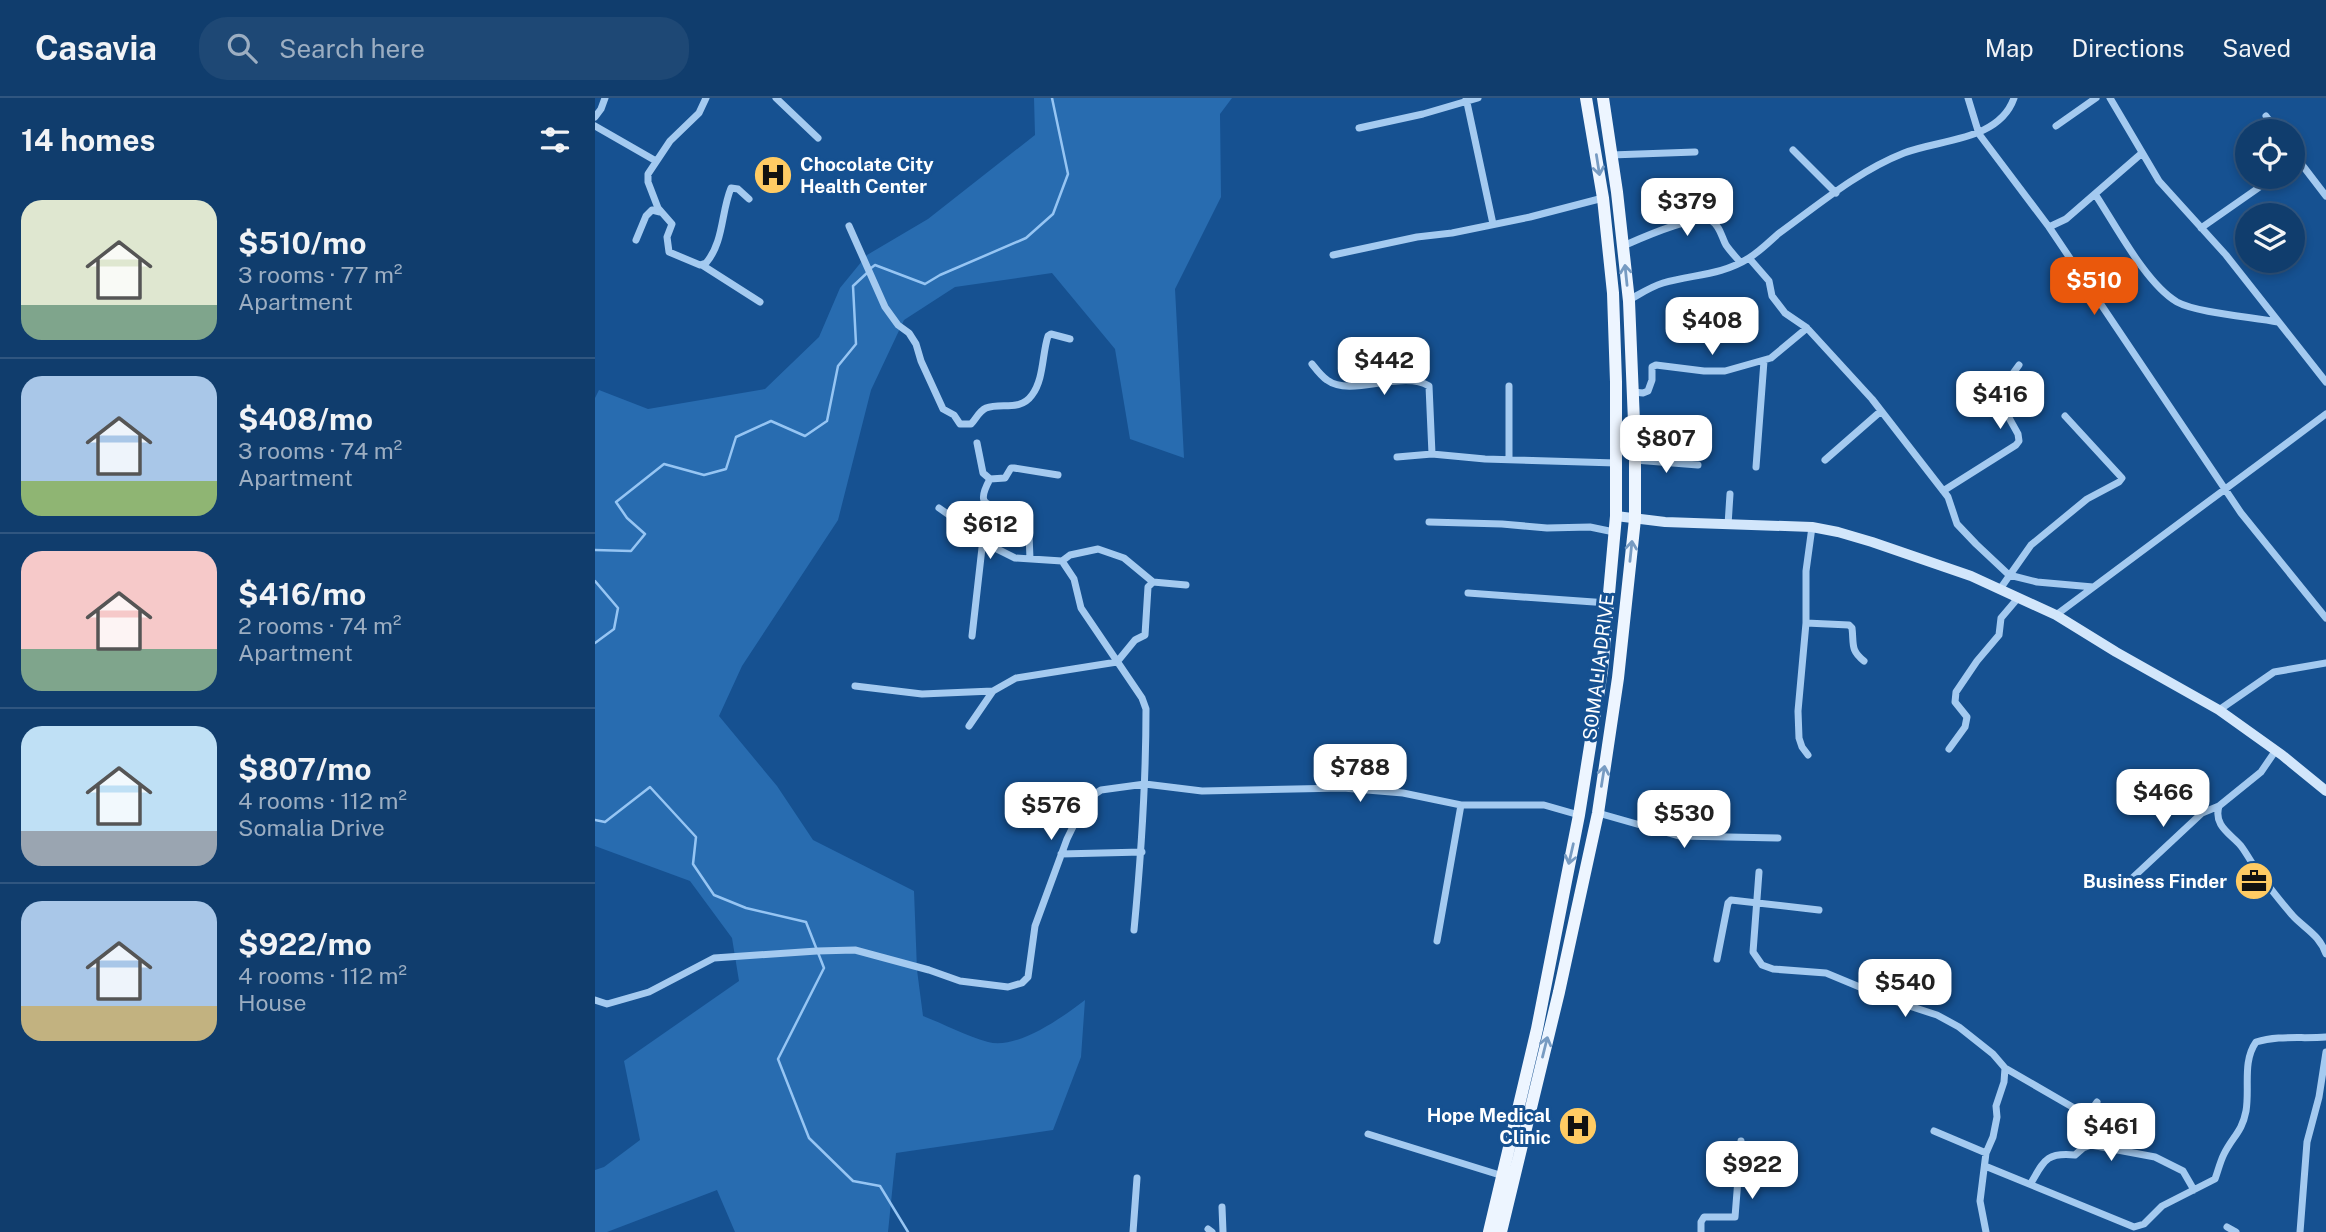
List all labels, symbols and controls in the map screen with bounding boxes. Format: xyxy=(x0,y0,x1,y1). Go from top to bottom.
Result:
search box xyxy=(199,17,689,80)
text: Casavia xyxy=(35,29,157,67)
icon: search xyxy=(223,29,261,67)
text: Search here xyxy=(279,33,425,64)
text: Map xyxy=(1985,34,2034,62)
text: Directions xyxy=(2072,34,2184,62)
text: Saved xyxy=(2222,34,2291,62)
map controls xyxy=(2235,119,2305,273)
button: locate xyxy=(2235,119,2305,189)
icon: filters xyxy=(536,121,574,159)
text: 14 homes xyxy=(21,122,155,158)
place label: Chocolate City Health Center xyxy=(800,153,934,197)
one-way arrow xyxy=(1592,153,1605,176)
hospital icon: Chocolate City Health Center xyxy=(752,154,794,196)
pin: $379 xyxy=(1646,178,1728,238)
text: $379 xyxy=(1657,187,1717,214)
button: layers xyxy=(2235,203,2305,273)
text: $510/mo xyxy=(238,225,366,261)
icon: home xyxy=(77,228,161,312)
pin: $510 xyxy=(2053,258,2135,317)
text: 3 rooms · 77 m² xyxy=(238,261,402,288)
one-way arrow xyxy=(1619,264,1632,286)
text: $510 xyxy=(2066,266,2122,293)
text: Apartment xyxy=(238,288,353,315)
pin: $408 xyxy=(1671,298,1753,357)
text: $408 xyxy=(1682,306,1742,333)
pin: $442 xyxy=(1343,338,1425,397)
text: $442 xyxy=(1354,346,1414,373)
pin: $416 xyxy=(1959,372,2041,431)
text: $416 xyxy=(1972,380,2028,407)
text: $408/mo xyxy=(238,401,373,437)
icon: home xyxy=(77,404,161,488)
pin: $807 xyxy=(1625,416,1707,475)
text: $807 xyxy=(1636,424,1696,451)
text: 3 rooms · 74 m² xyxy=(238,437,402,464)
text: Apartment xyxy=(238,464,353,491)
pin: $612 xyxy=(949,502,1031,561)
text: $612 xyxy=(962,510,1018,537)
one-way arrow xyxy=(1625,540,1638,562)
text: $416/mo xyxy=(238,576,366,612)
icon: home xyxy=(77,579,161,663)
street label: SOMALIA DRIVE xyxy=(1578,593,1618,741)
text: 2 rooms · 74 m² xyxy=(238,612,401,639)
text: Apartment xyxy=(238,639,353,666)
pin: $788 xyxy=(1319,744,1401,804)
text: $807/mo xyxy=(238,751,372,787)
text: $788 xyxy=(1330,753,1390,780)
icon: home xyxy=(77,754,161,838)
one-way arrow xyxy=(1597,765,1610,788)
pin: $466 xyxy=(2122,770,2204,829)
text: $466 xyxy=(2132,778,2194,805)
pin: $576 xyxy=(1010,782,1092,842)
text: 4 rooms · 112 m² xyxy=(238,787,407,814)
pin: $530 xyxy=(1643,790,1725,850)
text: $576 xyxy=(1021,791,1081,818)
text: $530 xyxy=(1653,799,1715,826)
text: Somalia Drive xyxy=(238,814,385,841)
one-way arrow xyxy=(1563,842,1577,865)
office icon: Business Finder xyxy=(2233,860,2275,902)
place label: Business Finder xyxy=(2083,870,2227,892)
text: $922/mo xyxy=(238,926,372,962)
icon: home xyxy=(77,929,161,1013)
pin: $540 xyxy=(1864,960,1946,1019)
text: 4 rooms · 112 m² xyxy=(238,962,407,989)
text: $540 xyxy=(1874,968,1936,995)
text: House xyxy=(238,989,306,1016)
one-way arrow xyxy=(1539,1036,1552,1058)
place label: Hope Medical Clinic xyxy=(1427,1104,1551,1148)
pin: $461 xyxy=(2070,1104,2152,1163)
hospital icon: Hope Medical Clinic xyxy=(1557,1105,1599,1147)
text: $461 xyxy=(2083,1112,2139,1139)
pin: $922 xyxy=(1711,1142,1793,1201)
text: $922 xyxy=(1722,1150,1782,1177)

